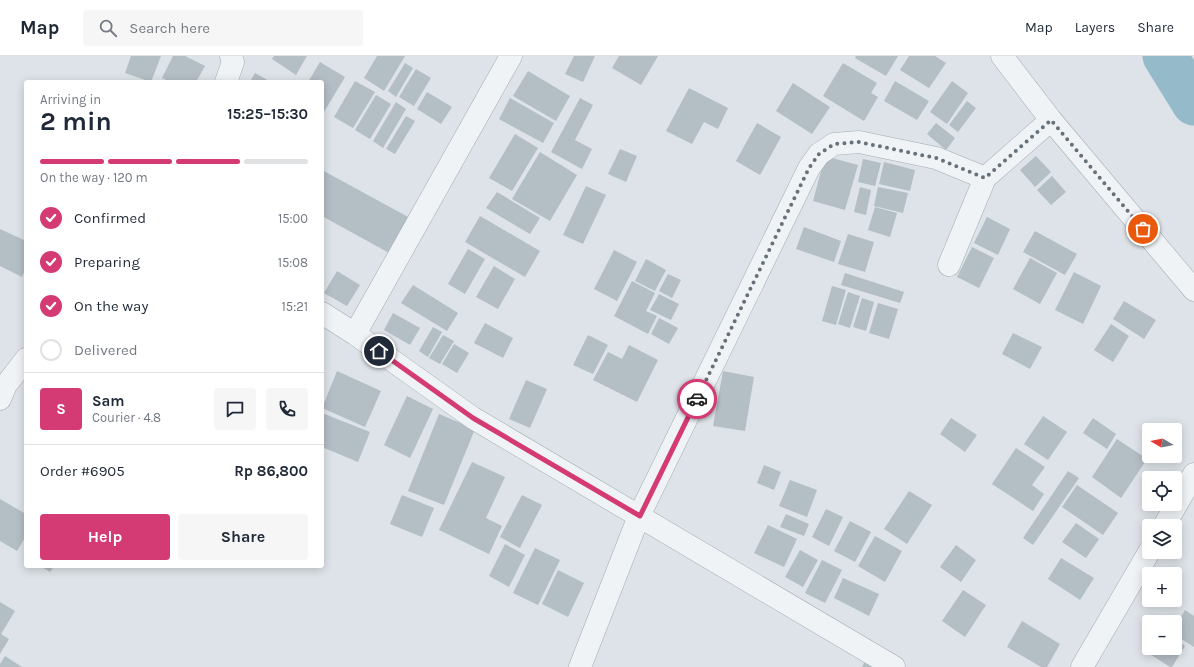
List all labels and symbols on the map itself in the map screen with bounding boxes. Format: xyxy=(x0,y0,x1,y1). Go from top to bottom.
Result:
pin xyxy=(1126,212,1160,246)
pin xyxy=(362,334,396,368)
courier xyxy=(677,379,717,419)
north arrow xyxy=(1142,423,1182,463)

